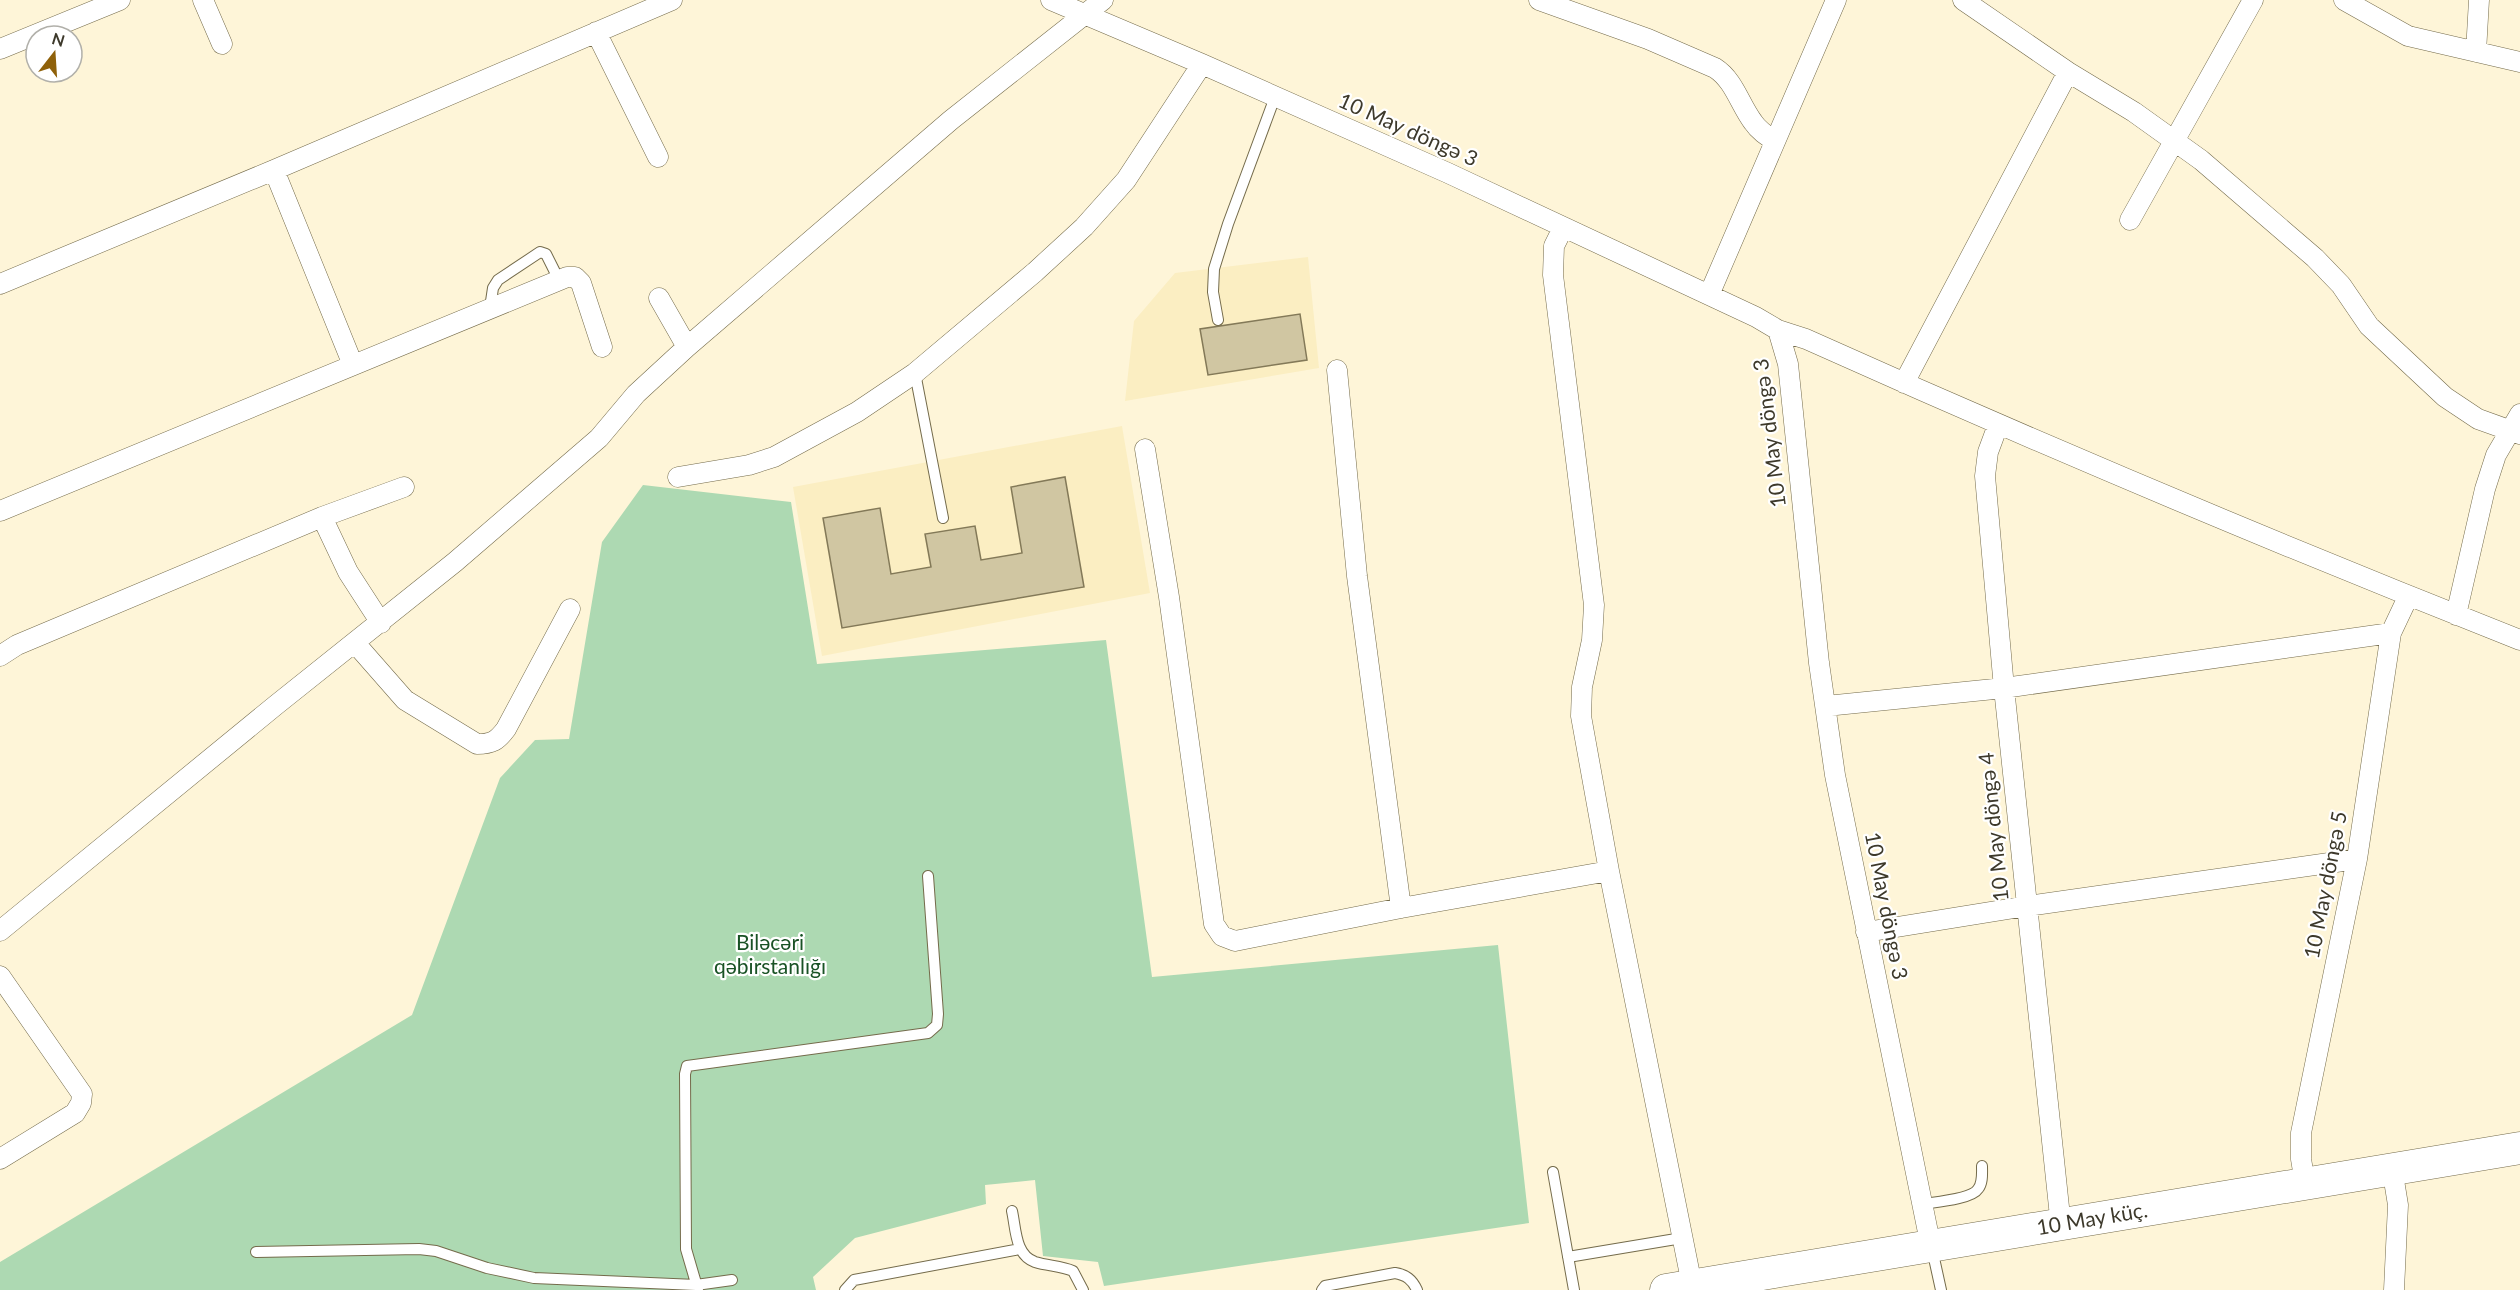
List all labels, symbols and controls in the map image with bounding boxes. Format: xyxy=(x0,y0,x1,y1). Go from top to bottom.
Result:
north arrow xyxy=(24,24,84,84)
text: N xyxy=(50,28,67,50)
street label: 10 May döngə 3 xyxy=(1335,87,1482,171)
street label: 10 May döngə 3 xyxy=(1747,357,1790,509)
street label: 10 May döngə 4 xyxy=(1972,751,2013,903)
street label: 10 May döngə 5 xyxy=(2298,809,2351,961)
street label: 10 May döngə 3 xyxy=(1861,830,1914,982)
park label: Biləcəri qəbirstanlığı xyxy=(714,929,826,978)
street label: 10 May küç. xyxy=(2034,1196,2149,1239)

